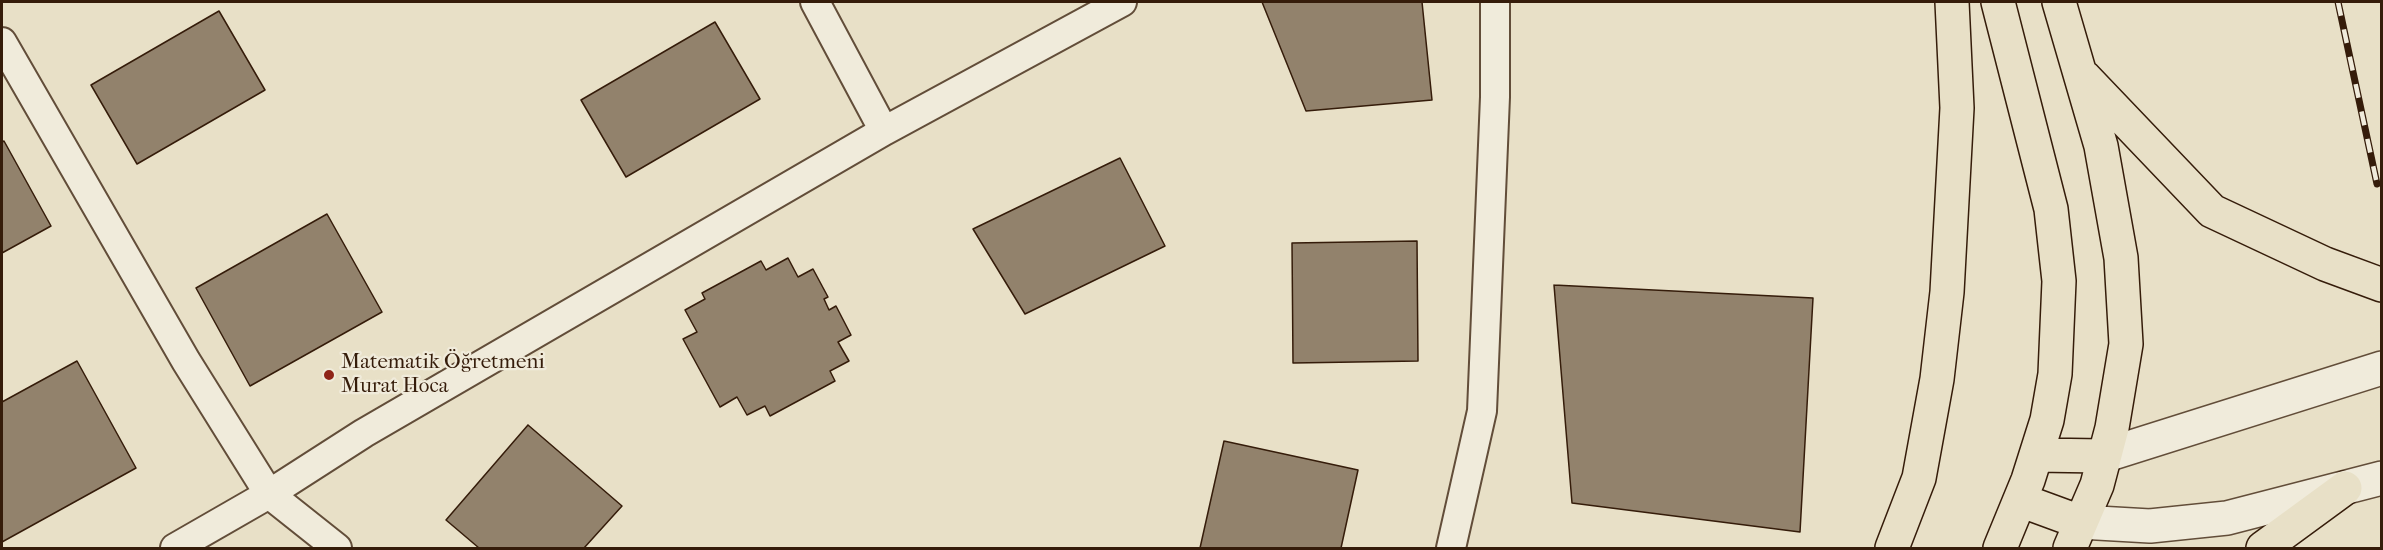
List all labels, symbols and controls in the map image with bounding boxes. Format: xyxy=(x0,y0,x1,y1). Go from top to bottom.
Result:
place label: Matematik Öğretmeni Murat Hoca xyxy=(341,350,545,400)
marker: Matematik Öğretmeni Murat Hoca xyxy=(322,368,336,382)

